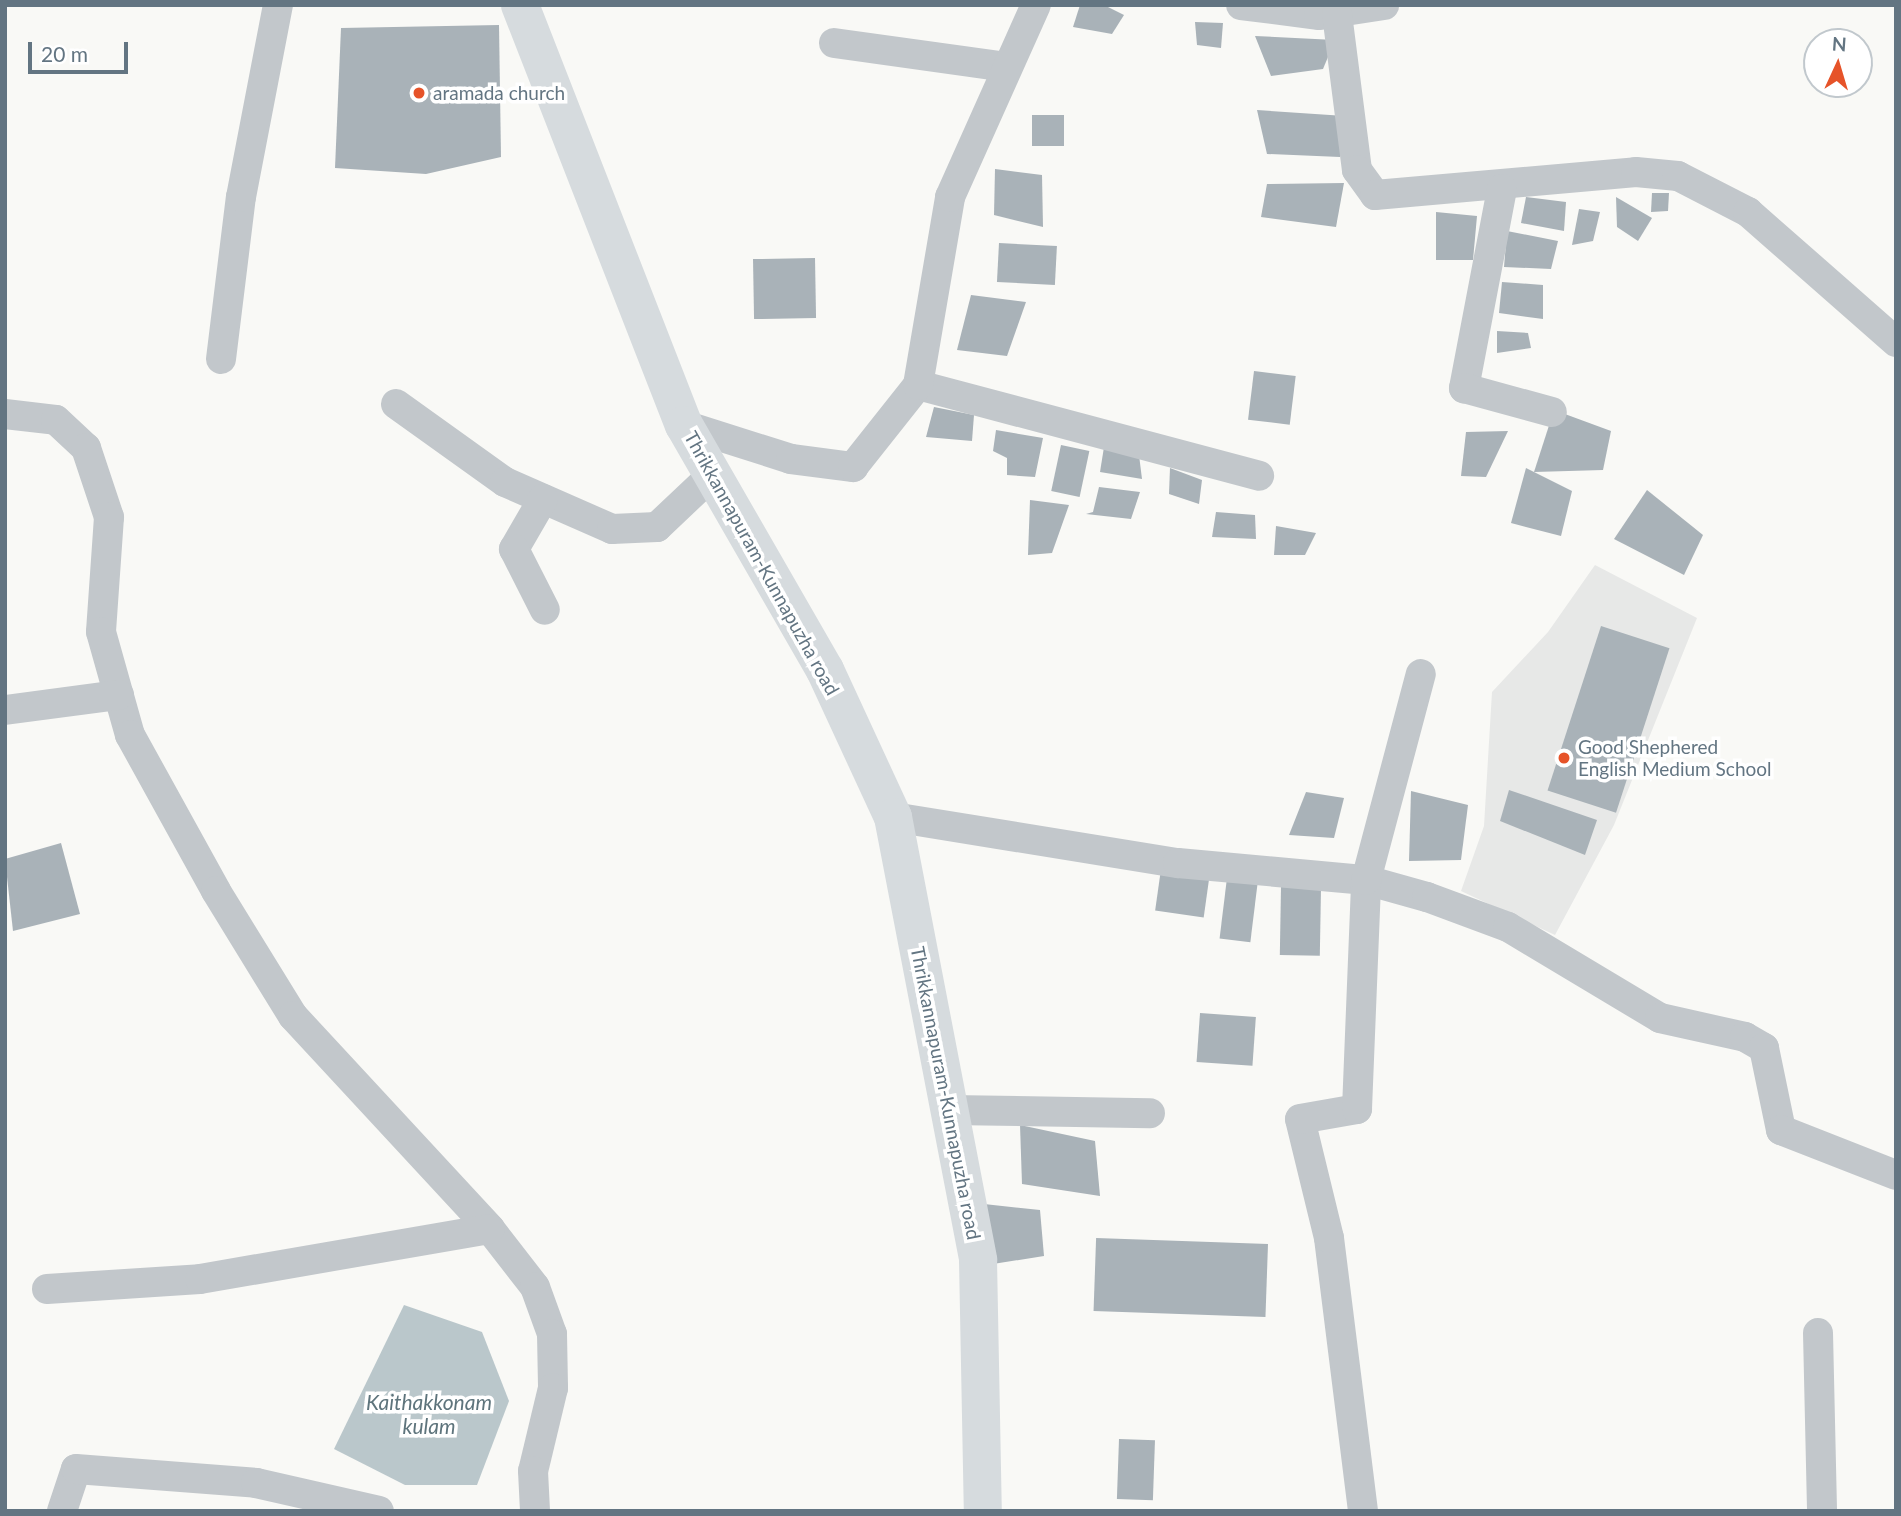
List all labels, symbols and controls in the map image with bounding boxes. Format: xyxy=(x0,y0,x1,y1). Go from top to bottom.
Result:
scale bar xyxy=(32,28,131,72)
north arrow xyxy=(1803,28,1873,98)
text: N xyxy=(1831,32,1847,56)
text: 20 m xyxy=(41,41,88,66)
place label: aramada church xyxy=(433,82,565,104)
marker: aramada church xyxy=(411,85,427,101)
street label: Thrikkannapuram-Kunnapuzha road xyxy=(680,427,844,699)
place label: Good Shephered English Medium School xyxy=(1578,736,1772,780)
marker: Good Shephered English Medium School xyxy=(1556,750,1572,766)
street label: Thrikkannapuram-Kunnapuzha road xyxy=(906,944,986,1242)
water label: Kaithakkonam kulam xyxy=(366,1389,492,1439)

